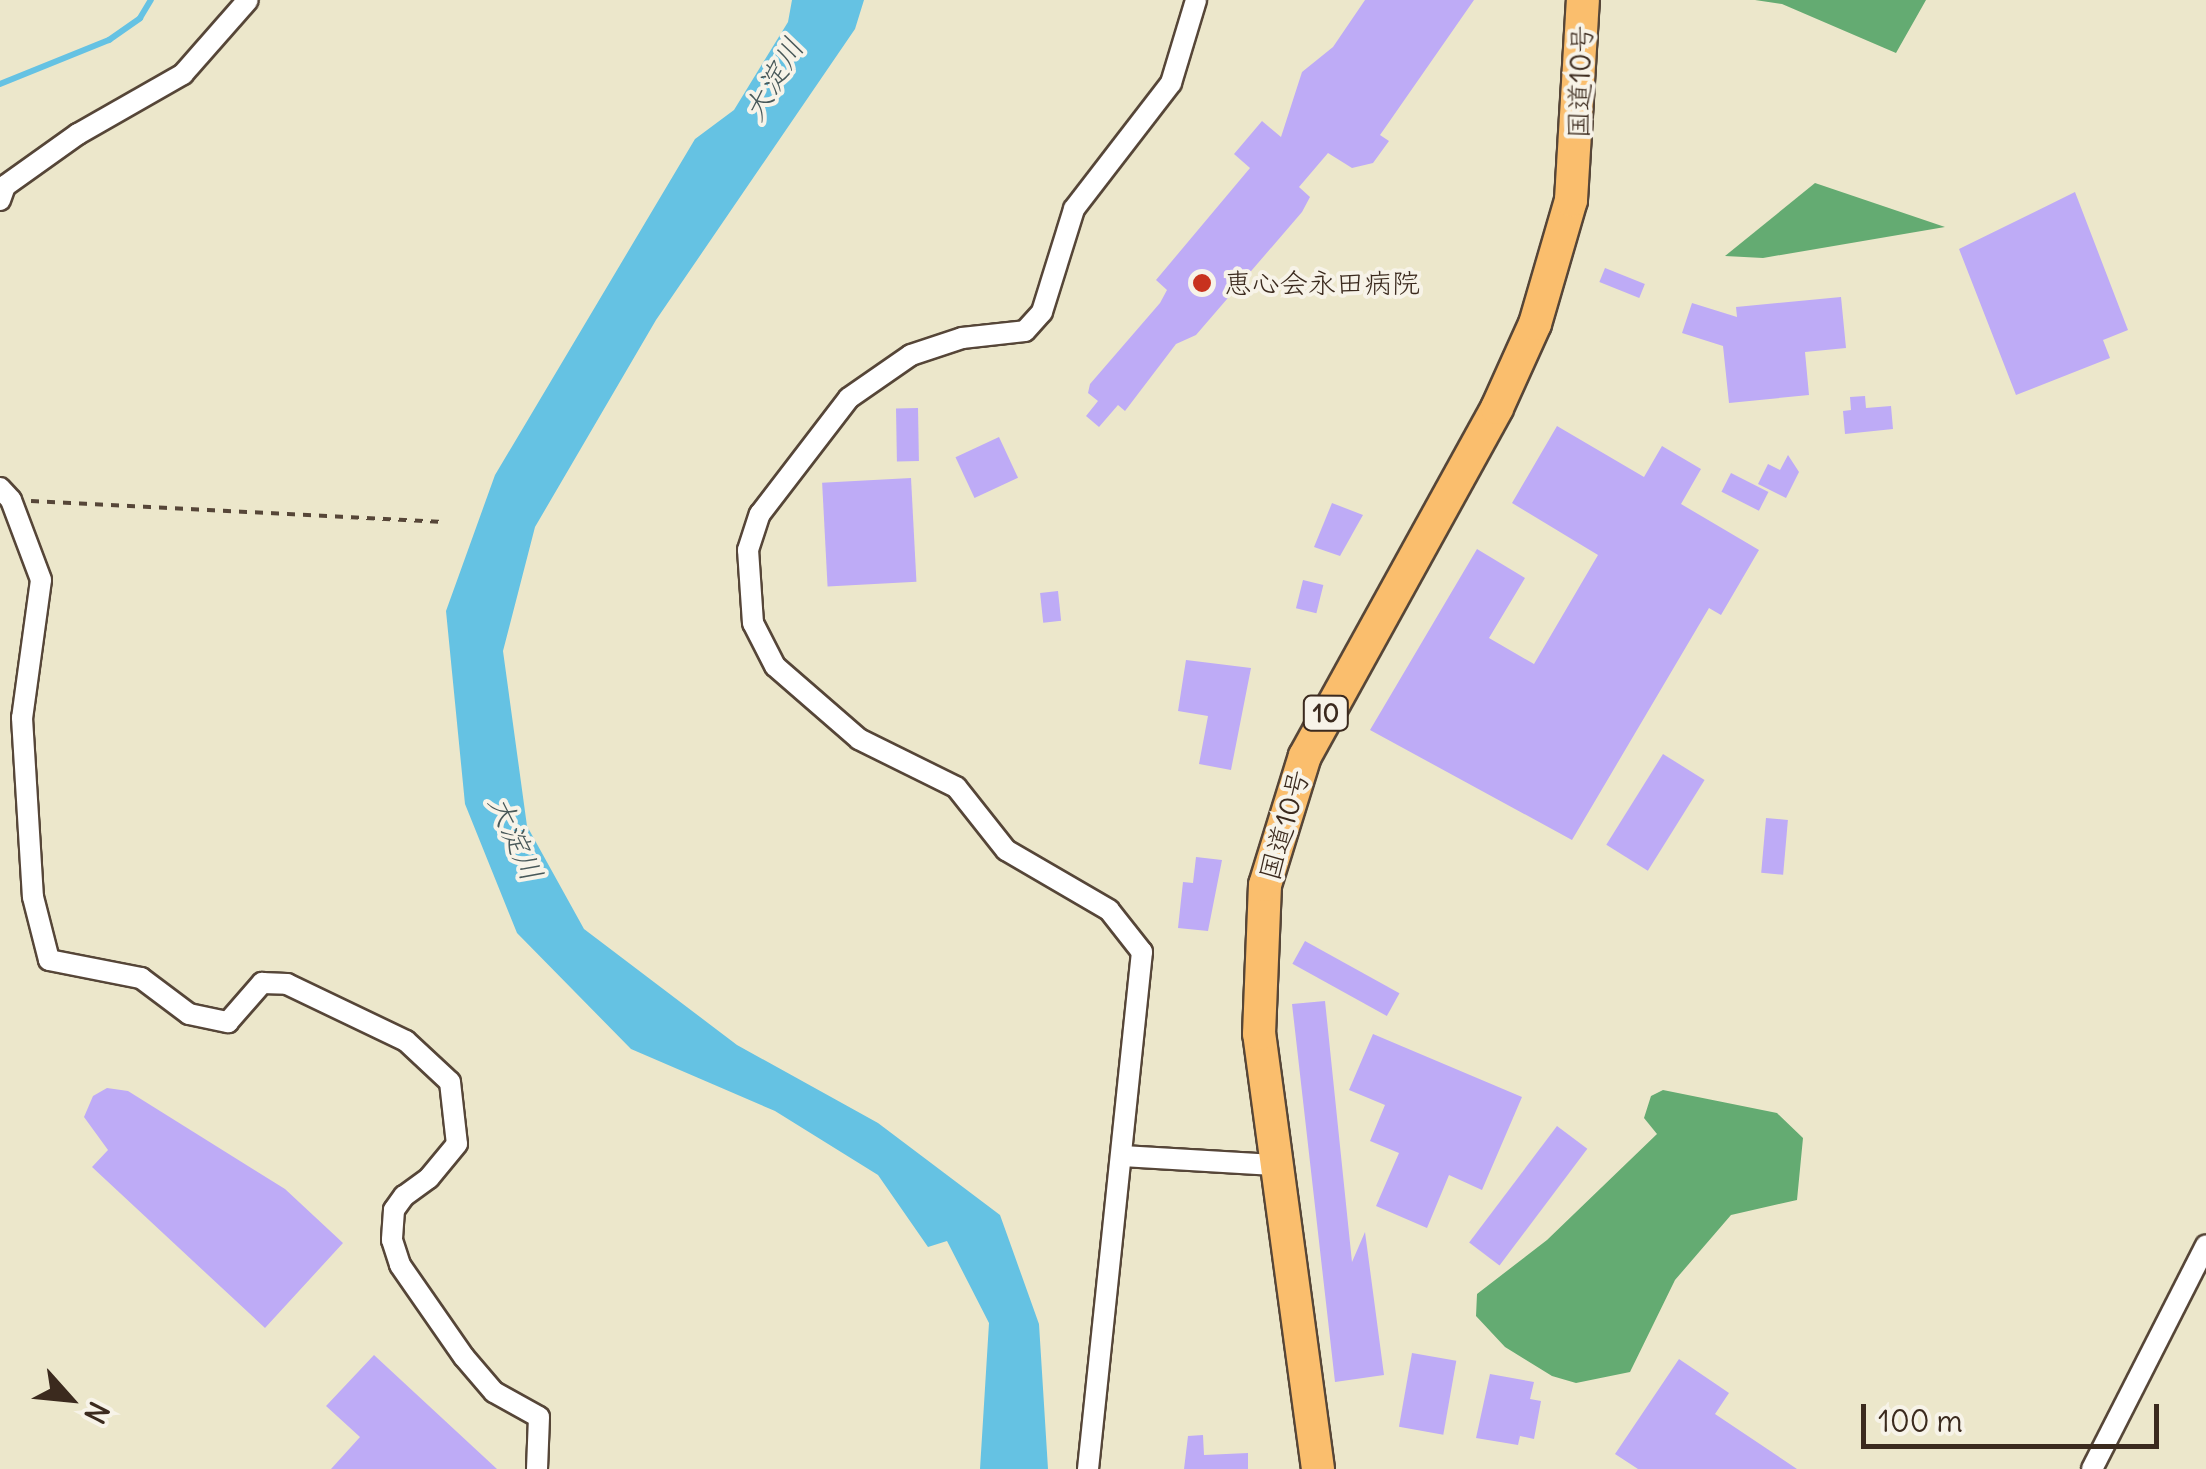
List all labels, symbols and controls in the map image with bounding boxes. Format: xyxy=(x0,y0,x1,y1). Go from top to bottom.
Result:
street label: 国道10号 xyxy=(1561,25,1599,139)
water label: 大淀川 xyxy=(735,31,811,127)
place label: 恵心会永田病院 xyxy=(1224,266,1420,300)
marker: 恵心会永田病院 xyxy=(1189,270,1215,296)
road number: 10 xyxy=(1301,693,1351,733)
street label: 国道10号 xyxy=(1252,766,1316,884)
water label: 大淀川 xyxy=(481,790,551,886)
north arrow xyxy=(20,1349,120,1449)
scale bar xyxy=(1866,1384,2164,1446)
text: N xyxy=(76,1396,117,1429)
text: 100 m xyxy=(1878,1402,1963,1440)

